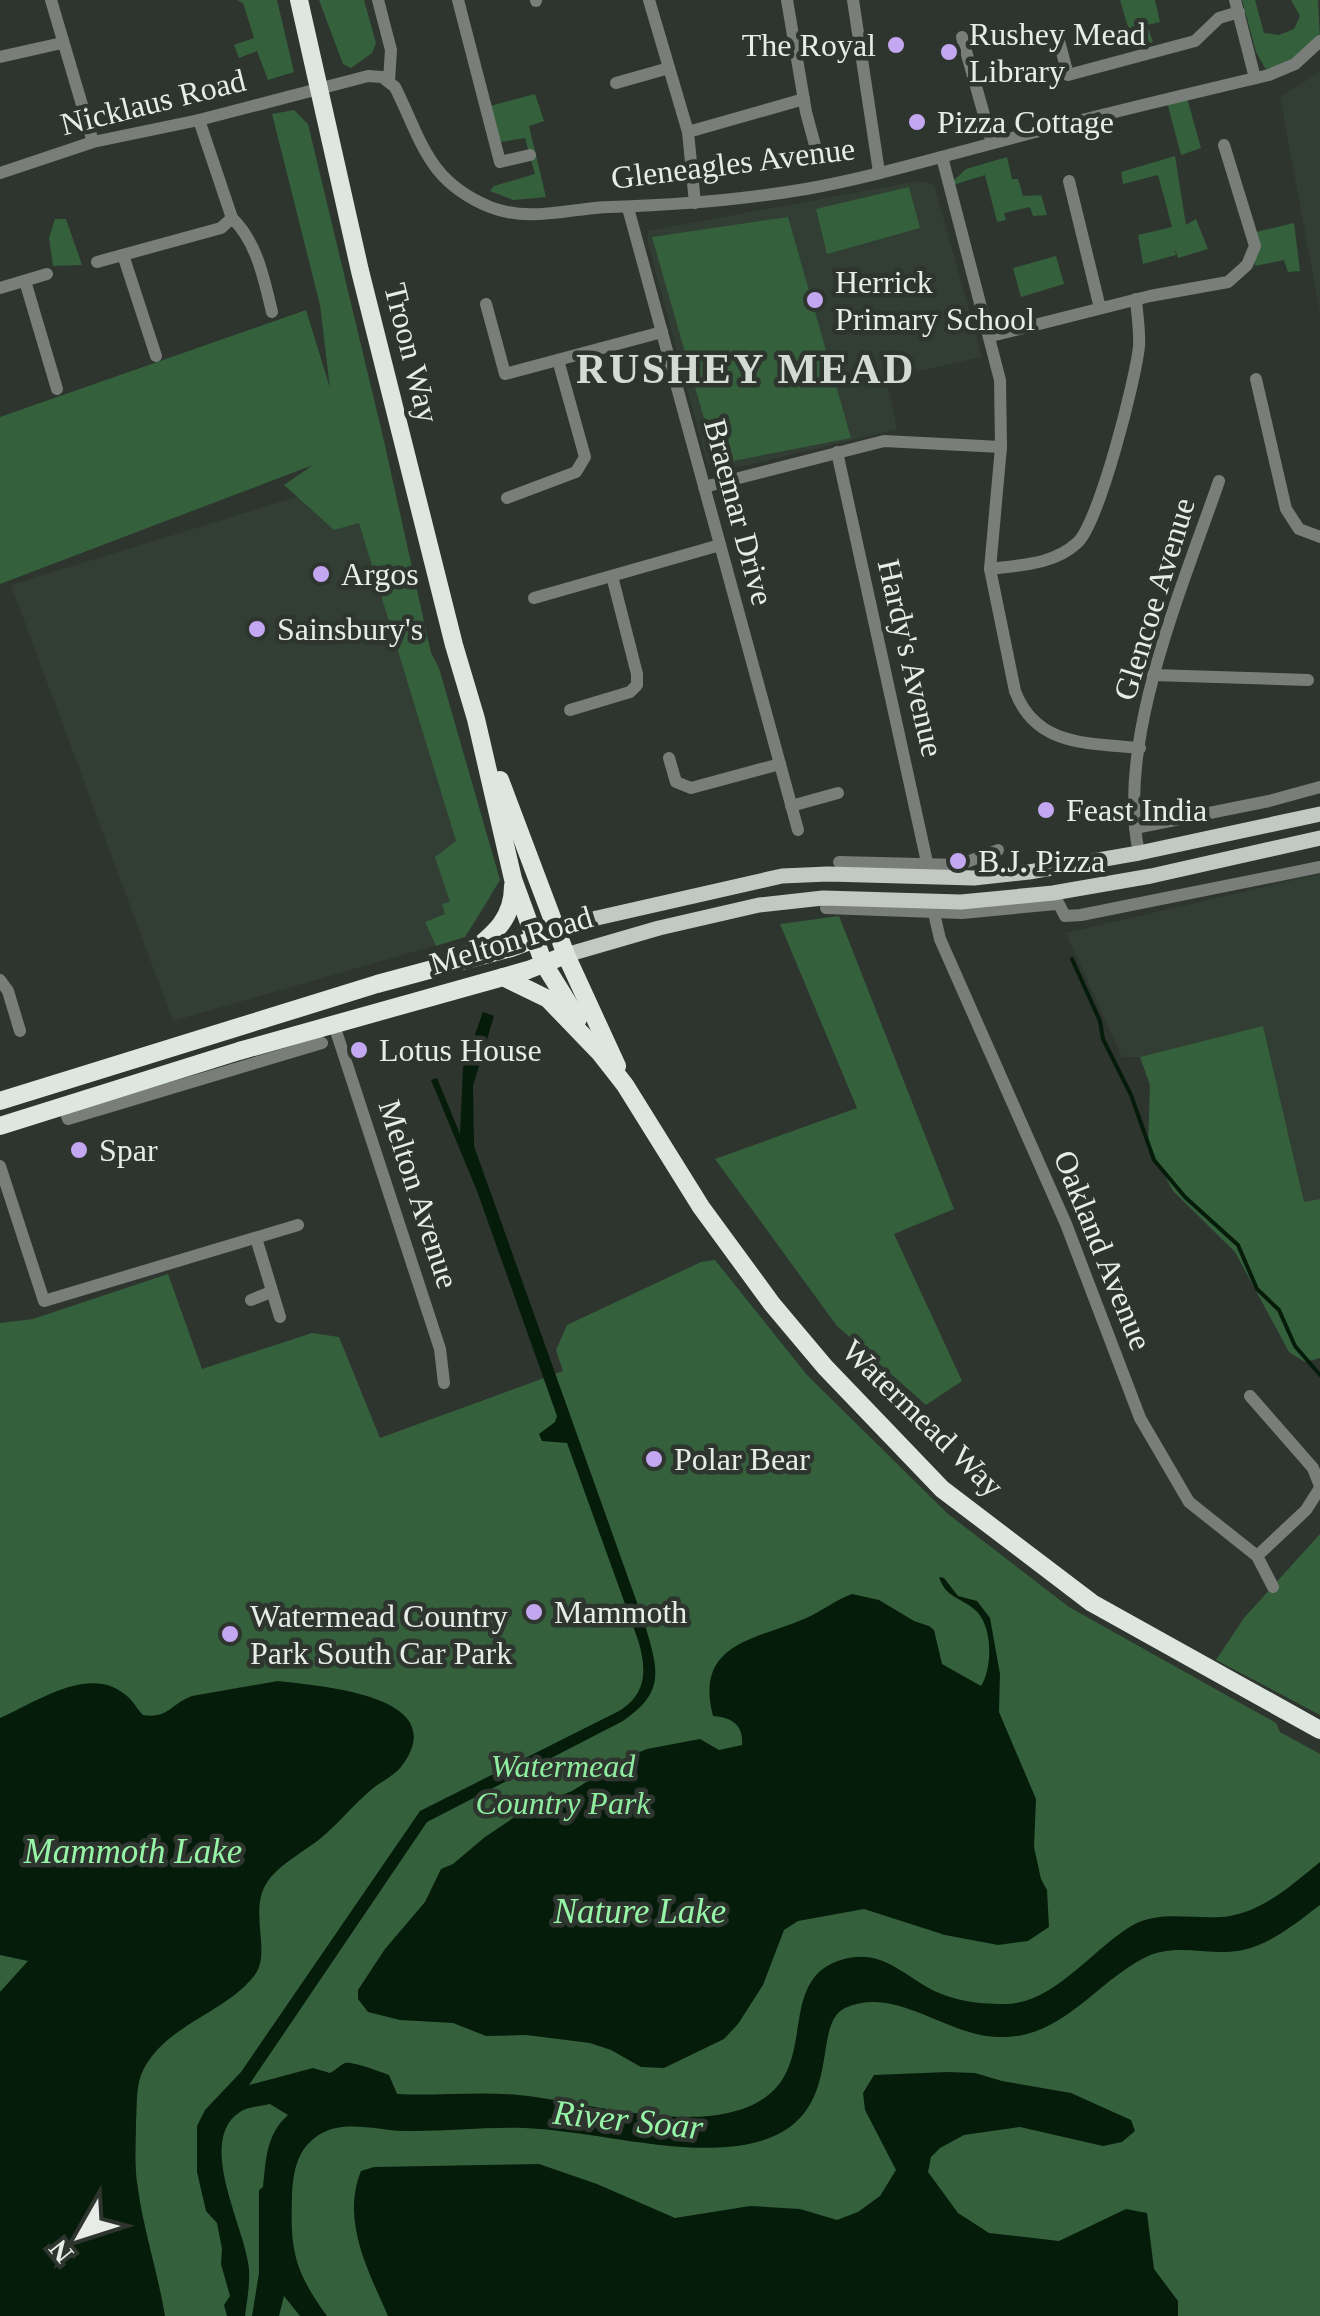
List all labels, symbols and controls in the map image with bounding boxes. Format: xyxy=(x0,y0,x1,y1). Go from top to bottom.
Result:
place label: Rushey Mead Library xyxy=(969,16,1146,89)
place label: The Royal xyxy=(742,27,876,63)
marker: The Royal xyxy=(885,34,907,56)
marker: Rushey Mead Library xyxy=(938,41,960,63)
street label: Nicklaus Road xyxy=(57,62,249,142)
place label: Pizza Cottage xyxy=(937,104,1114,140)
marker: Pizza Cottage xyxy=(906,111,928,133)
street label: Gleneagles Avenue xyxy=(609,130,857,196)
place label: Herrick Primary School xyxy=(835,264,1035,337)
street label: Troon Way xyxy=(377,280,447,426)
marker: Herrick Primary School xyxy=(804,289,826,311)
district label: RUSHEY MEAD xyxy=(576,346,916,392)
street label: Braemar Drive xyxy=(697,415,781,609)
street label: Glencoe Avenue xyxy=(1106,493,1202,705)
place label: Argos xyxy=(341,556,419,592)
street label: Hardy's Avenue xyxy=(871,556,951,760)
marker: Argos xyxy=(310,563,332,585)
place label: Sainsbury's xyxy=(277,611,423,647)
marker: Sainsbury's xyxy=(246,618,268,640)
place label: Feast India xyxy=(1066,792,1207,828)
marker: Feast India xyxy=(1035,799,1057,821)
place label: B.J. Pizza xyxy=(978,843,1105,879)
marker: B.J. Pizza xyxy=(947,850,969,872)
street label: Melton Road xyxy=(425,898,597,982)
place label: Lotus House xyxy=(379,1032,542,1068)
marker: Lotus House xyxy=(348,1039,370,1061)
street label: Melton Avenue xyxy=(372,1095,466,1293)
place label: Spar xyxy=(99,1132,158,1168)
marker: Spar xyxy=(68,1139,90,1161)
street label: Oakland Avenue xyxy=(1047,1145,1159,1355)
street label: Watermead Way xyxy=(835,1332,1011,1504)
place label: Polar Bear xyxy=(674,1441,810,1477)
marker: Polar Bear xyxy=(643,1448,665,1470)
place label: Mammoth xyxy=(554,1594,687,1630)
place label: Watermead Country Park South Car Park xyxy=(250,1598,512,1671)
marker: Mammoth xyxy=(523,1601,545,1623)
marker: Watermead Country Park South Car Park xyxy=(219,1623,241,1645)
park label: Watermead Country Park xyxy=(475,1748,651,1821)
water label: Mammoth Lake xyxy=(23,1832,242,1871)
water label: Nature Lake xyxy=(553,1892,726,1931)
water label: River Soar xyxy=(550,2093,705,2147)
north arrow xyxy=(30,2186,130,2286)
text: N xyxy=(43,2234,79,2269)

